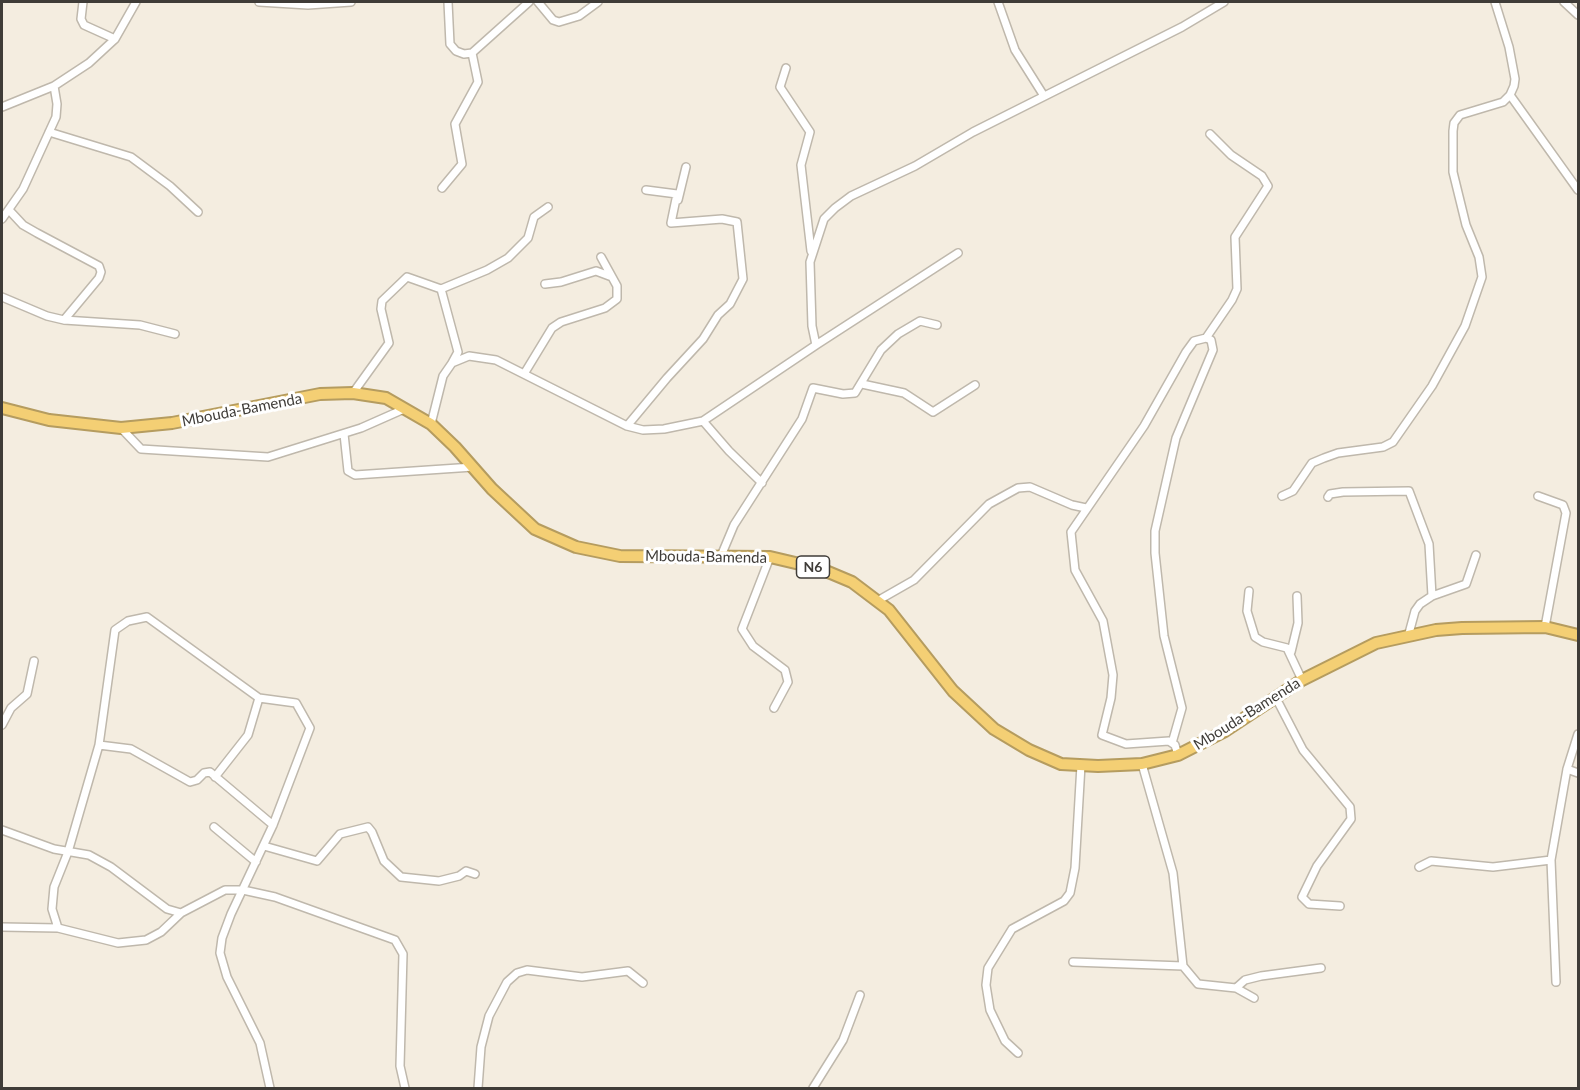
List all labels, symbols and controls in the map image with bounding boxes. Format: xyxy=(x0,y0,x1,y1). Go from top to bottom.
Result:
street label: Mbouda-Bamenda xyxy=(180,390,304,430)
street label: Mbouda-Bamenda xyxy=(645,547,767,567)
road number: N6 xyxy=(796,556,830,578)
street label: Mbouda-Bamenda xyxy=(1190,674,1304,754)

